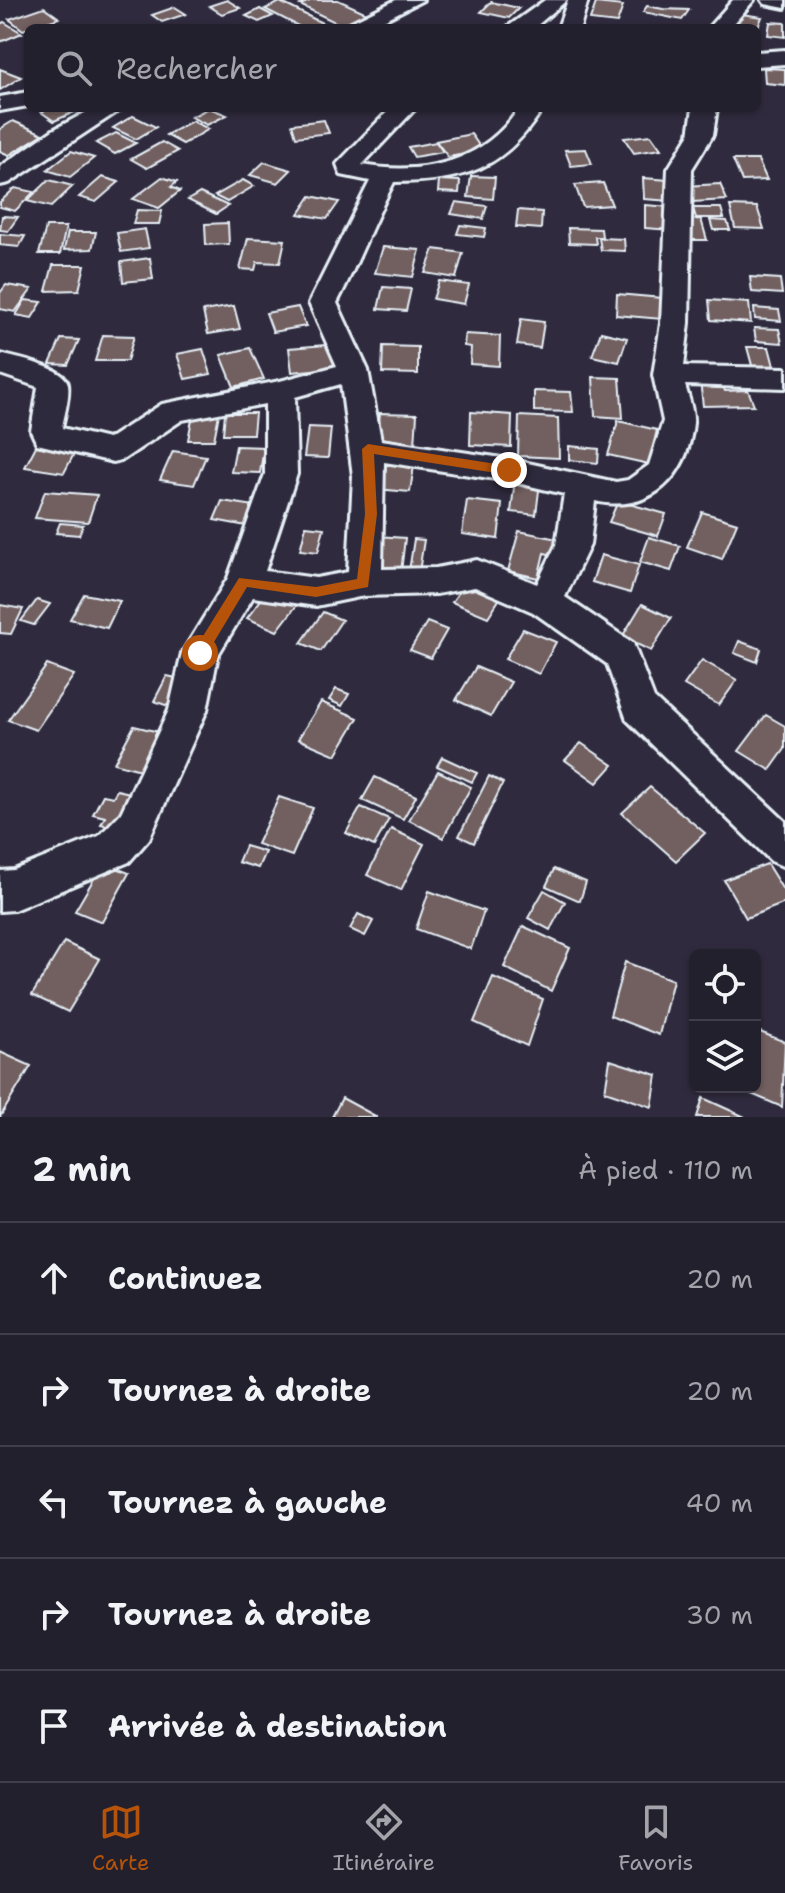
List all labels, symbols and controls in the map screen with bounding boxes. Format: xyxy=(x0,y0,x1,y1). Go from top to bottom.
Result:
search box xyxy=(24,24,761,112)
icon: search xyxy=(52,46,96,90)
text: Rechercher xyxy=(116,48,278,89)
route end xyxy=(491,452,527,488)
route start xyxy=(182,635,218,671)
map controls xyxy=(689,949,761,1093)
button: locate xyxy=(689,949,761,1021)
button: layers xyxy=(689,1021,761,1093)
text: 2 min xyxy=(32,1146,131,1192)
text: À pied · 110 m xyxy=(578,1152,753,1187)
icon: ahead xyxy=(32,1256,76,1300)
text: Continuez xyxy=(108,1258,263,1299)
text: 20 m xyxy=(686,1261,753,1296)
icon: right xyxy=(32,1368,76,1412)
text: Tournez à droite xyxy=(108,1370,371,1411)
text: 20 m xyxy=(686,1373,753,1408)
icon: left xyxy=(32,1480,76,1524)
text: Tournez à gauche xyxy=(108,1482,387,1523)
text: 40 m xyxy=(686,1485,753,1520)
icon: right xyxy=(32,1592,76,1636)
text: Tournez à droite xyxy=(108,1594,371,1635)
text: 30 m xyxy=(686,1597,753,1632)
icon: arrive xyxy=(32,1704,76,1748)
text: Arrivée à destination xyxy=(108,1706,447,1747)
tab: Carte xyxy=(92,1800,149,1877)
tab: Itinéraire xyxy=(333,1800,435,1877)
tab: Favoris xyxy=(618,1800,693,1877)

